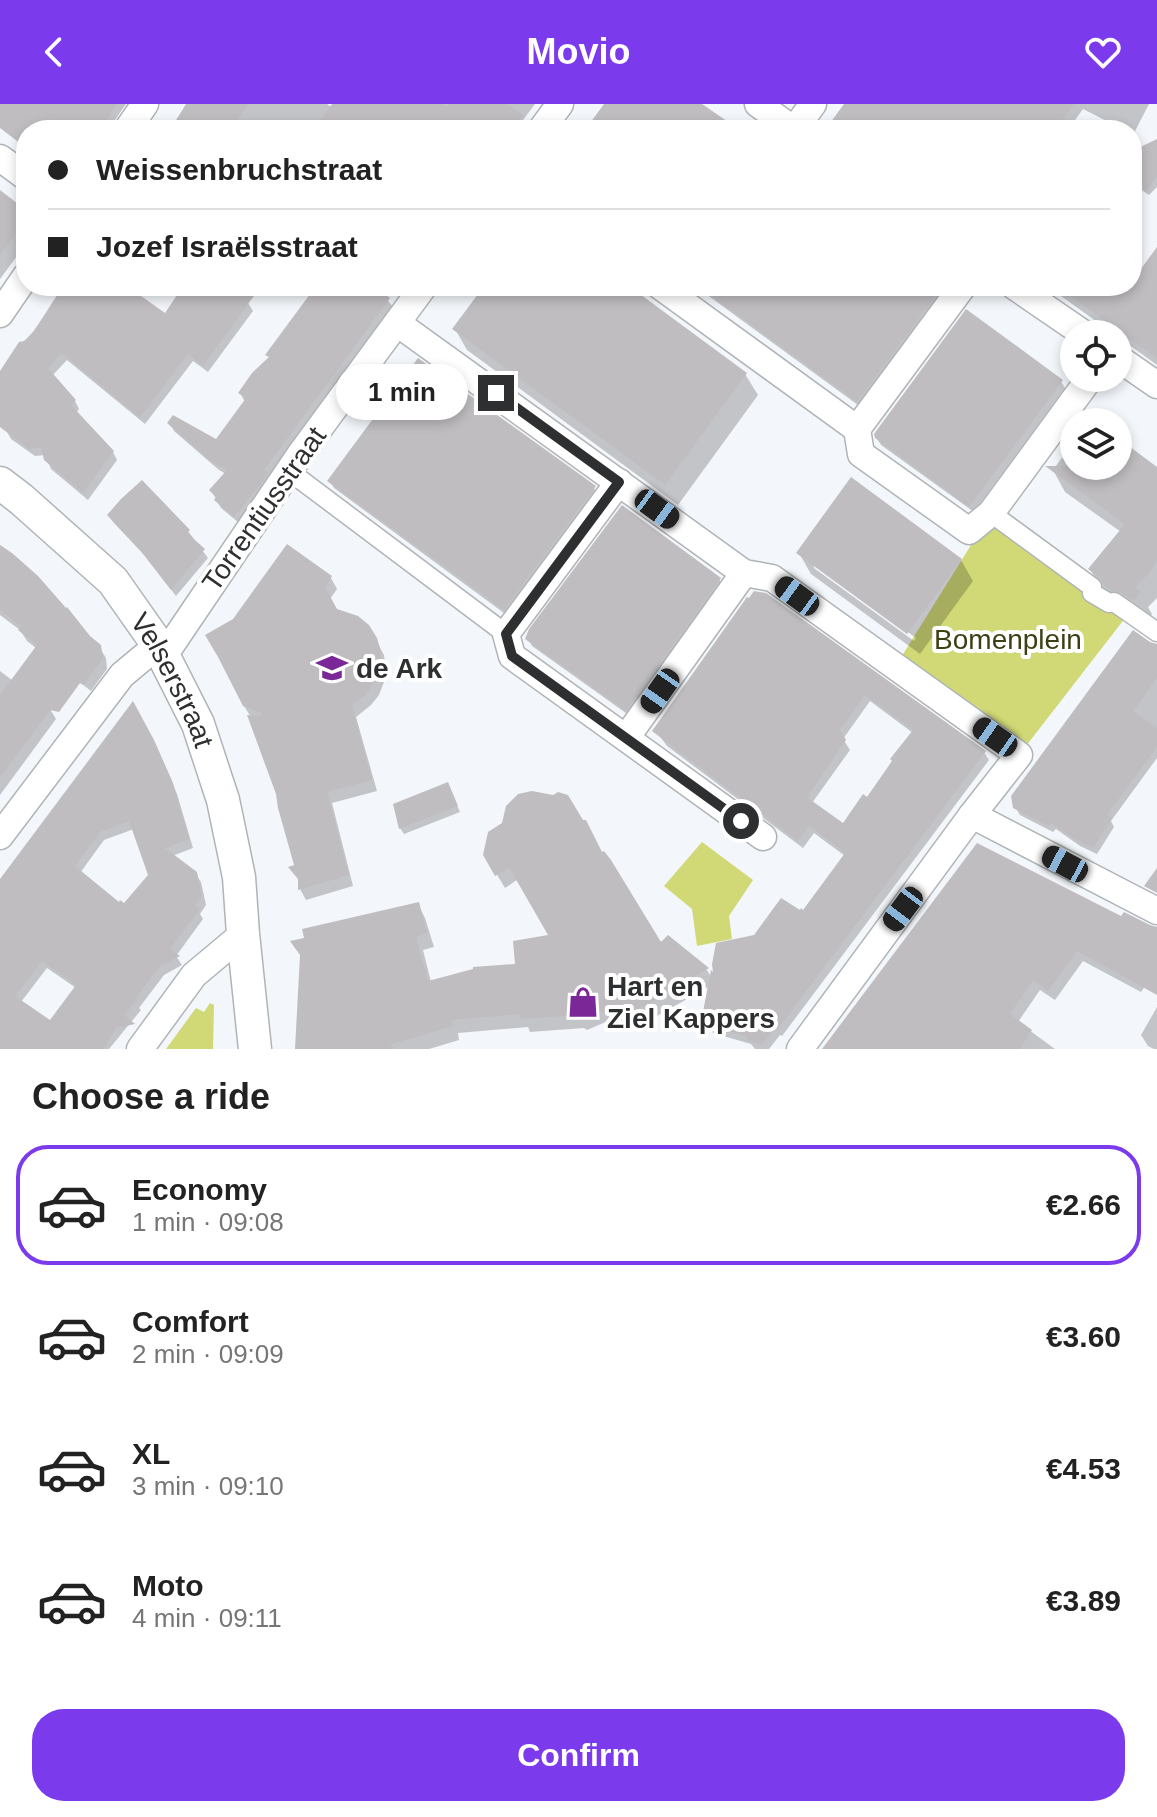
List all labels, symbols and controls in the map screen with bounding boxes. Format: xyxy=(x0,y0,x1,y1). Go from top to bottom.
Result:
icon: back xyxy=(32,30,76,74)
icon: heart xyxy=(1081,30,1125,74)
text: Movio xyxy=(527,31,631,72)
text: Weissenbruchstraat xyxy=(96,153,382,186)
text: Jozef Israëlsstraat xyxy=(96,230,358,263)
map controls xyxy=(1060,320,1132,480)
button: locate xyxy=(1060,320,1132,392)
callout: 1 min xyxy=(336,365,468,421)
route end xyxy=(478,375,514,411)
text: 1 min xyxy=(368,377,436,407)
button: layers xyxy=(1060,408,1132,480)
street label: Torrentiusstraat xyxy=(196,421,332,597)
car xyxy=(631,485,683,533)
car xyxy=(771,572,823,620)
street label: Velserstraat xyxy=(125,607,220,751)
park label: Bomenplein xyxy=(934,624,1082,655)
school or university icon: de Ark xyxy=(315,651,349,685)
place label: de Ark xyxy=(356,653,443,684)
car xyxy=(636,664,684,718)
car xyxy=(968,713,1022,761)
route start xyxy=(723,803,759,839)
car xyxy=(1038,842,1092,886)
car xyxy=(879,883,927,935)
place label: Hart en Ziel Kappers xyxy=(607,971,775,1034)
shop icon: Hart en Ziel Kappers xyxy=(566,985,600,1019)
text: Choose a ride xyxy=(32,1076,270,1117)
icon: car xyxy=(36,1169,108,1241)
text: Economy xyxy=(132,1173,267,1206)
text: €2.66 xyxy=(1046,1188,1121,1221)
text: 1 min · 09:08 xyxy=(132,1207,284,1237)
icon: car xyxy=(36,1301,108,1373)
text: Comfort xyxy=(132,1305,249,1338)
text: €3.60 xyxy=(1046,1320,1121,1353)
text: 2 min · 09:09 xyxy=(132,1339,284,1369)
icon: car xyxy=(36,1433,108,1505)
text: XL xyxy=(132,1437,170,1470)
text: €4.53 xyxy=(1046,1452,1121,1485)
text: 3 min · 09:10 xyxy=(132,1471,284,1501)
icon: car xyxy=(36,1565,108,1637)
text: Moto xyxy=(132,1569,204,1602)
text: €3.89 xyxy=(1046,1584,1121,1617)
text: 4 min · 09:11 xyxy=(132,1603,282,1633)
button: Confirm xyxy=(32,1709,1125,1801)

